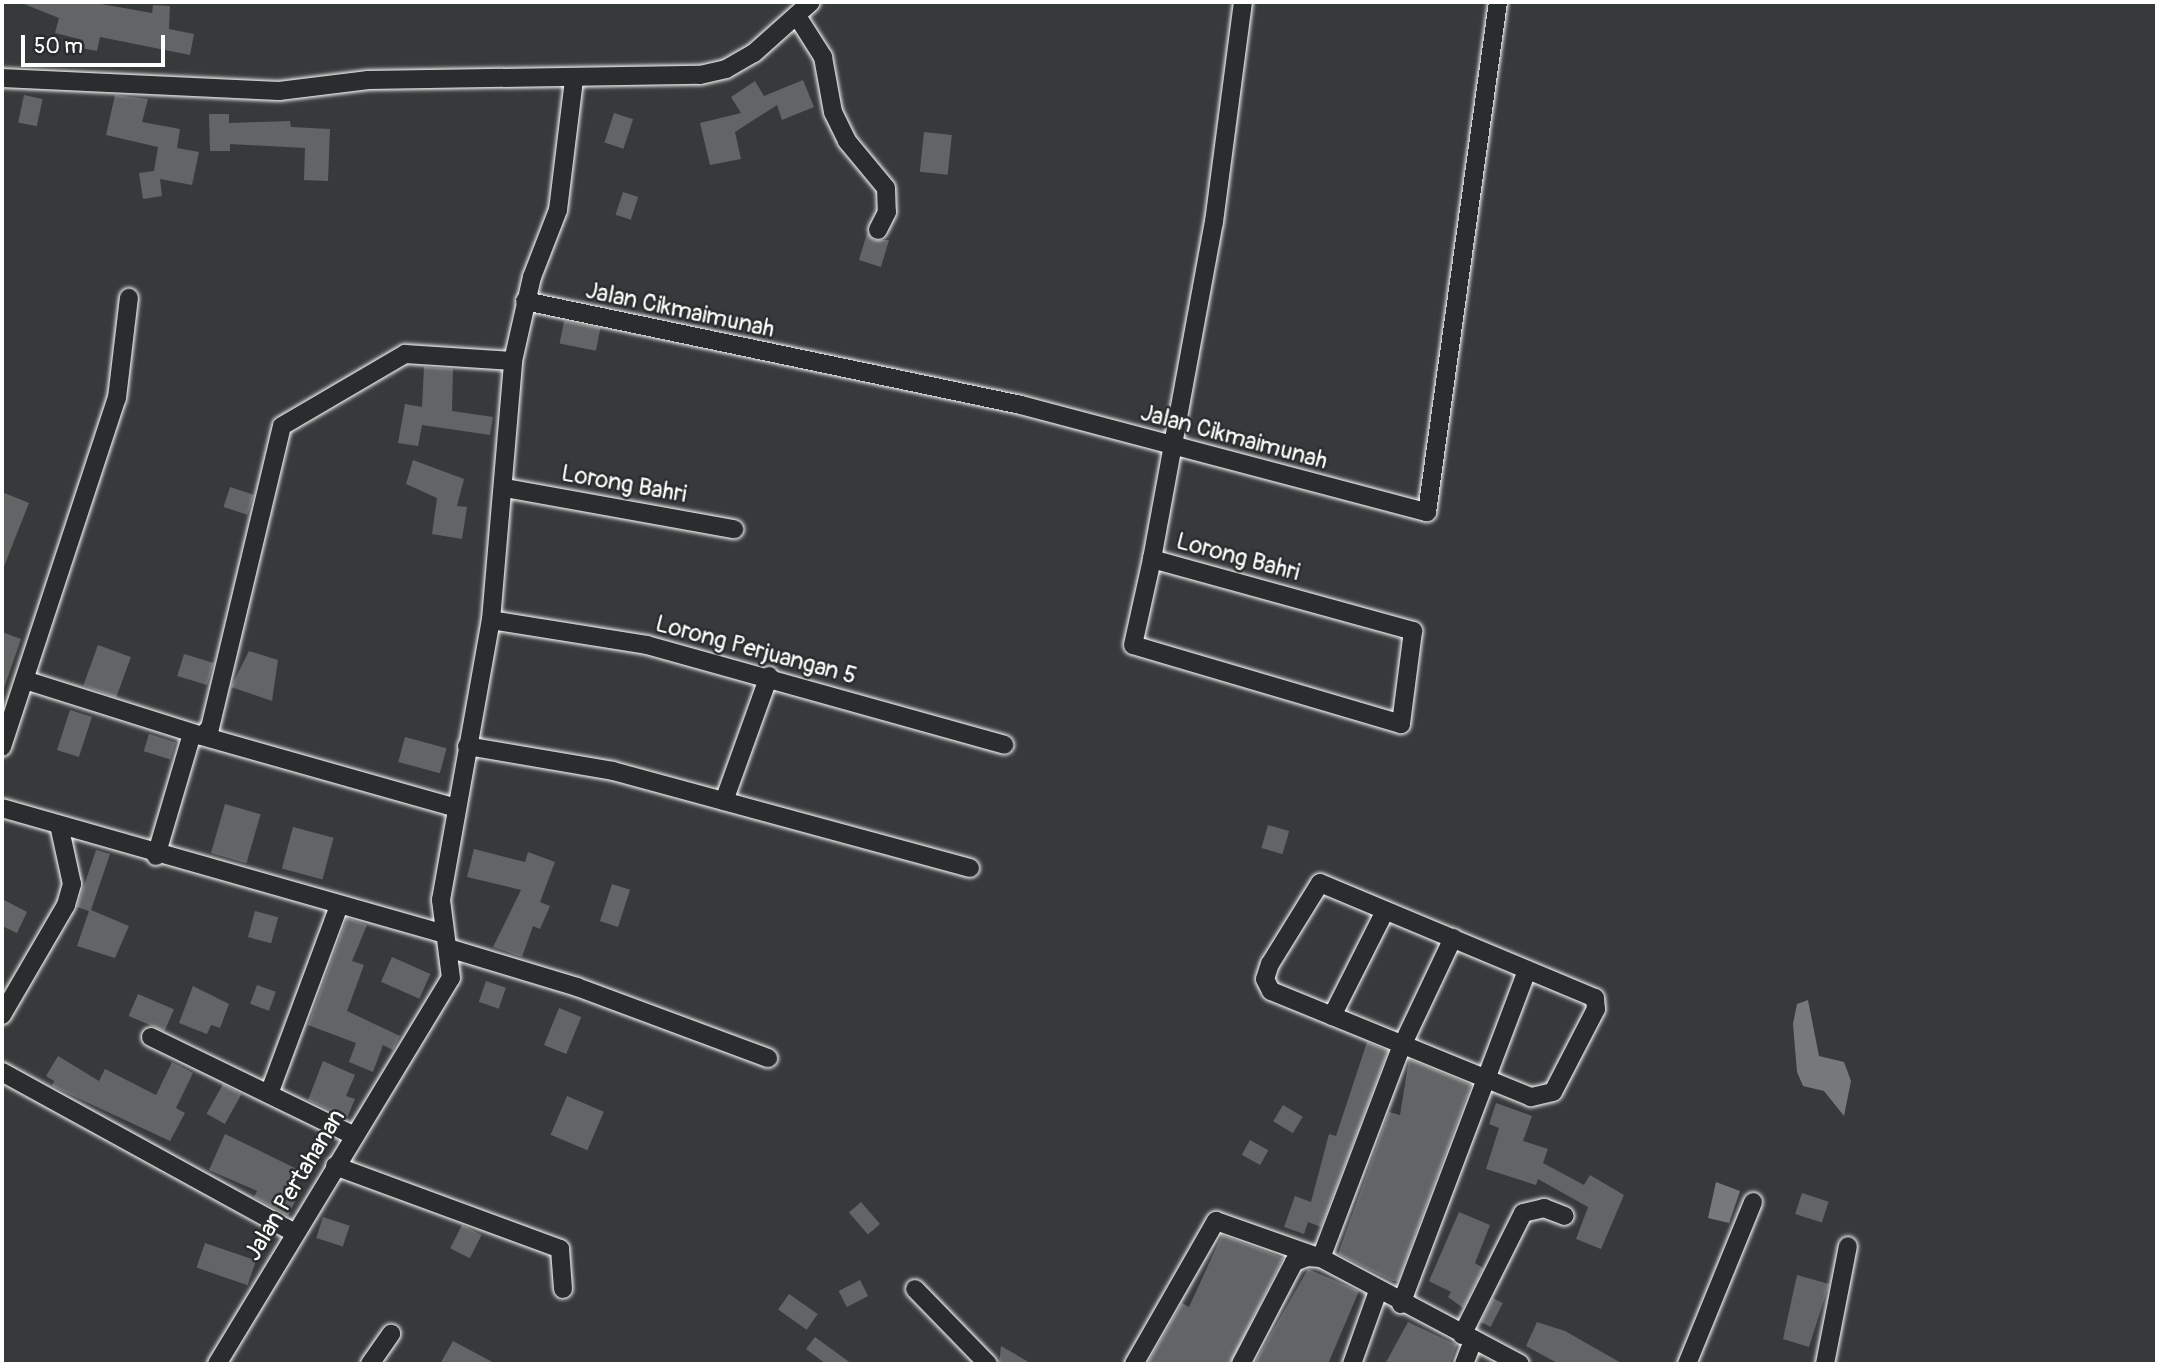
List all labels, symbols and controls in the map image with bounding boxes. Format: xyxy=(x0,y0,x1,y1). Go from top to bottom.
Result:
scale bar xyxy=(24,21,168,65)
text: 50 m xyxy=(34,33,83,60)
street label: Jalan Cikmaimunah xyxy=(583,276,777,344)
street label: Jalan Cikmaimunah xyxy=(1137,398,1331,476)
street label: Lorong Bahri xyxy=(559,459,689,509)
street label: Lorong Bahri xyxy=(1173,527,1303,587)
street label: Lorong Perjuangan 5 xyxy=(652,609,860,691)
street label: Jalan Pertahanan xyxy=(239,1104,351,1266)

